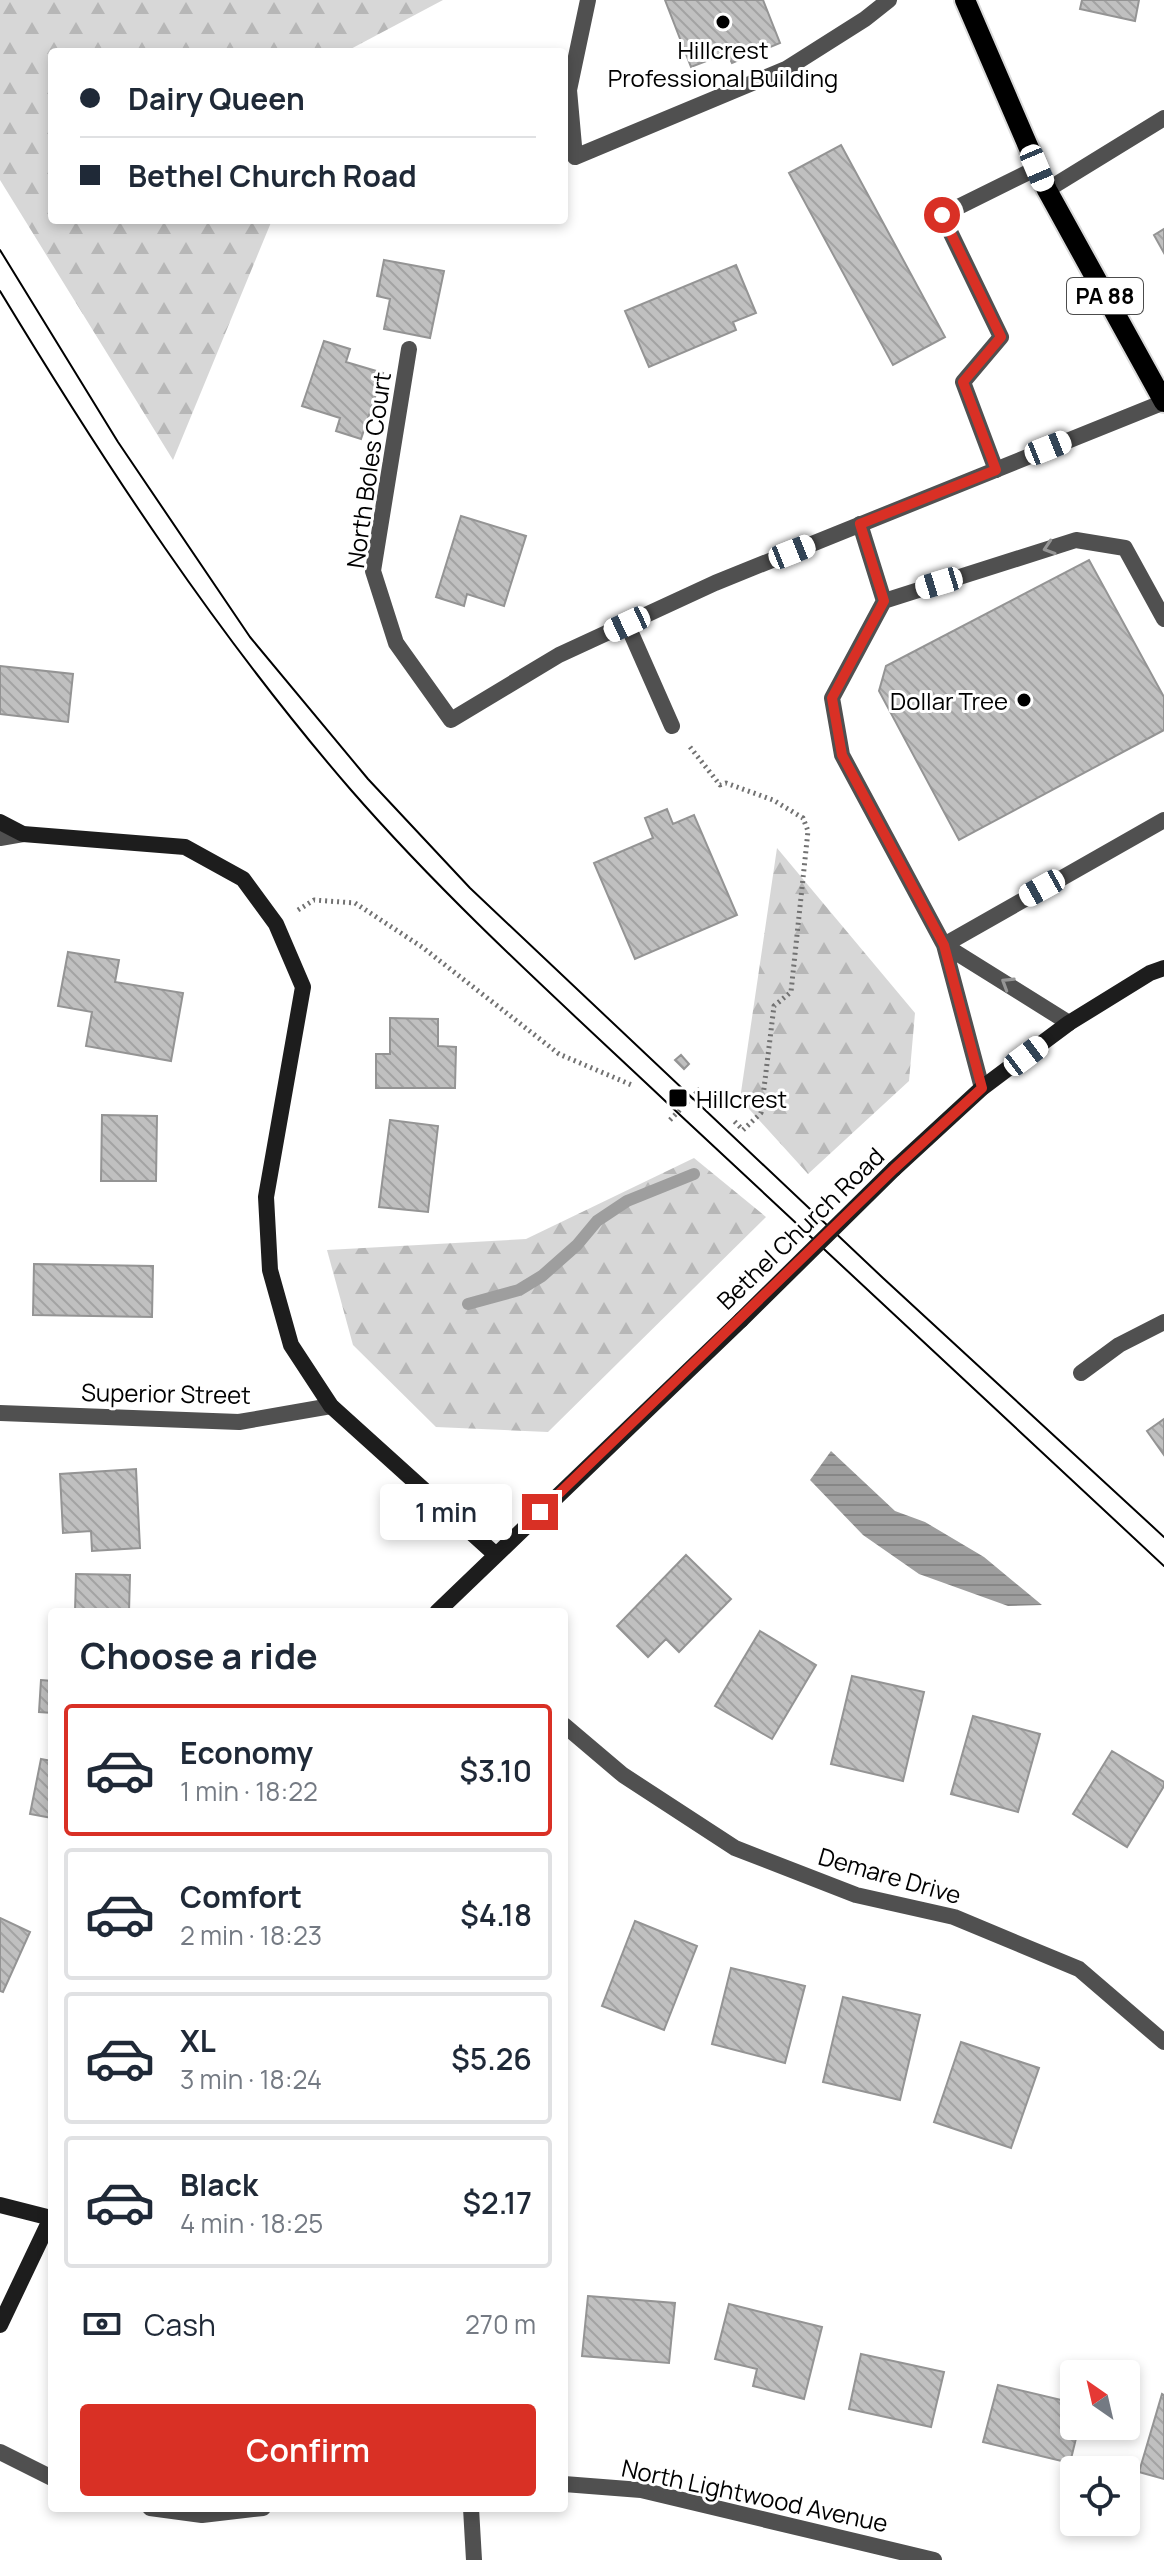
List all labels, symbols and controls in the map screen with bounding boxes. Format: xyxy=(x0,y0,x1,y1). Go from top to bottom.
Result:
marker: Hillcrest Professional Building xyxy=(714,13,732,31)
place label: Hillcrest Professional Building xyxy=(608,33,838,94)
text: Dairy Queen xyxy=(128,78,305,119)
car xyxy=(1017,141,1057,195)
text: Bethel Church Road xyxy=(128,155,417,196)
route start xyxy=(924,197,960,233)
road number: PA 88 xyxy=(1067,278,1143,314)
street label: North Boles Court xyxy=(338,370,398,570)
car xyxy=(1021,428,1075,468)
car xyxy=(765,532,819,572)
one-way arrow xyxy=(1043,539,1057,555)
car xyxy=(913,565,965,601)
car xyxy=(600,603,654,645)
place label: Dollar Tree xyxy=(890,684,1008,717)
marker: Dollar Tree xyxy=(1015,691,1033,709)
car xyxy=(1015,866,1069,910)
one-way arrow xyxy=(1001,977,1016,993)
car xyxy=(1000,1032,1052,1080)
place label: Hillcrest xyxy=(696,1082,787,1115)
marker: Hillcrest xyxy=(667,1087,689,1109)
street label: Bethel Church Road xyxy=(709,1140,891,1316)
street label: Superior Street xyxy=(81,1375,251,1411)
callout: 1 min xyxy=(380,1484,512,1540)
text: 1 min xyxy=(415,1494,477,1530)
route end xyxy=(522,1494,558,1530)
text: Choose a ride xyxy=(80,1631,318,1680)
text: Economy xyxy=(180,1732,313,1773)
icon: car xyxy=(84,1734,156,1806)
text: $3.10 xyxy=(459,1750,532,1791)
text: 1 min · 18:22 xyxy=(180,1773,318,1809)
street label: Demare Drive xyxy=(815,1839,965,1911)
text: Comfort xyxy=(180,1876,302,1917)
icon: car xyxy=(84,1878,156,1950)
text: $4.18 xyxy=(460,1894,532,1935)
text: 2 min · 18:23 xyxy=(180,1917,322,1953)
text: XL xyxy=(180,2020,216,2061)
icon: car xyxy=(84,2022,156,2094)
text: $5.26 xyxy=(451,2038,532,2079)
text: 3 min · 18:24 xyxy=(180,2061,322,2097)
text: Black xyxy=(180,2164,258,2205)
icon: car xyxy=(84,2166,156,2238)
text: $2.17 xyxy=(463,2182,532,2223)
text: 4 min · 18:25 xyxy=(180,2205,323,2241)
icon: cash xyxy=(80,2302,124,2346)
text: Cash xyxy=(144,2304,216,2345)
text: 270 m xyxy=(465,2306,536,2342)
north arrow xyxy=(1060,2360,1140,2440)
map controls xyxy=(1060,2360,1140,2536)
button: Confirm xyxy=(80,2404,536,2496)
street label: North Lightwood Avenue xyxy=(619,2451,891,2539)
button: locate xyxy=(1060,2456,1140,2536)

